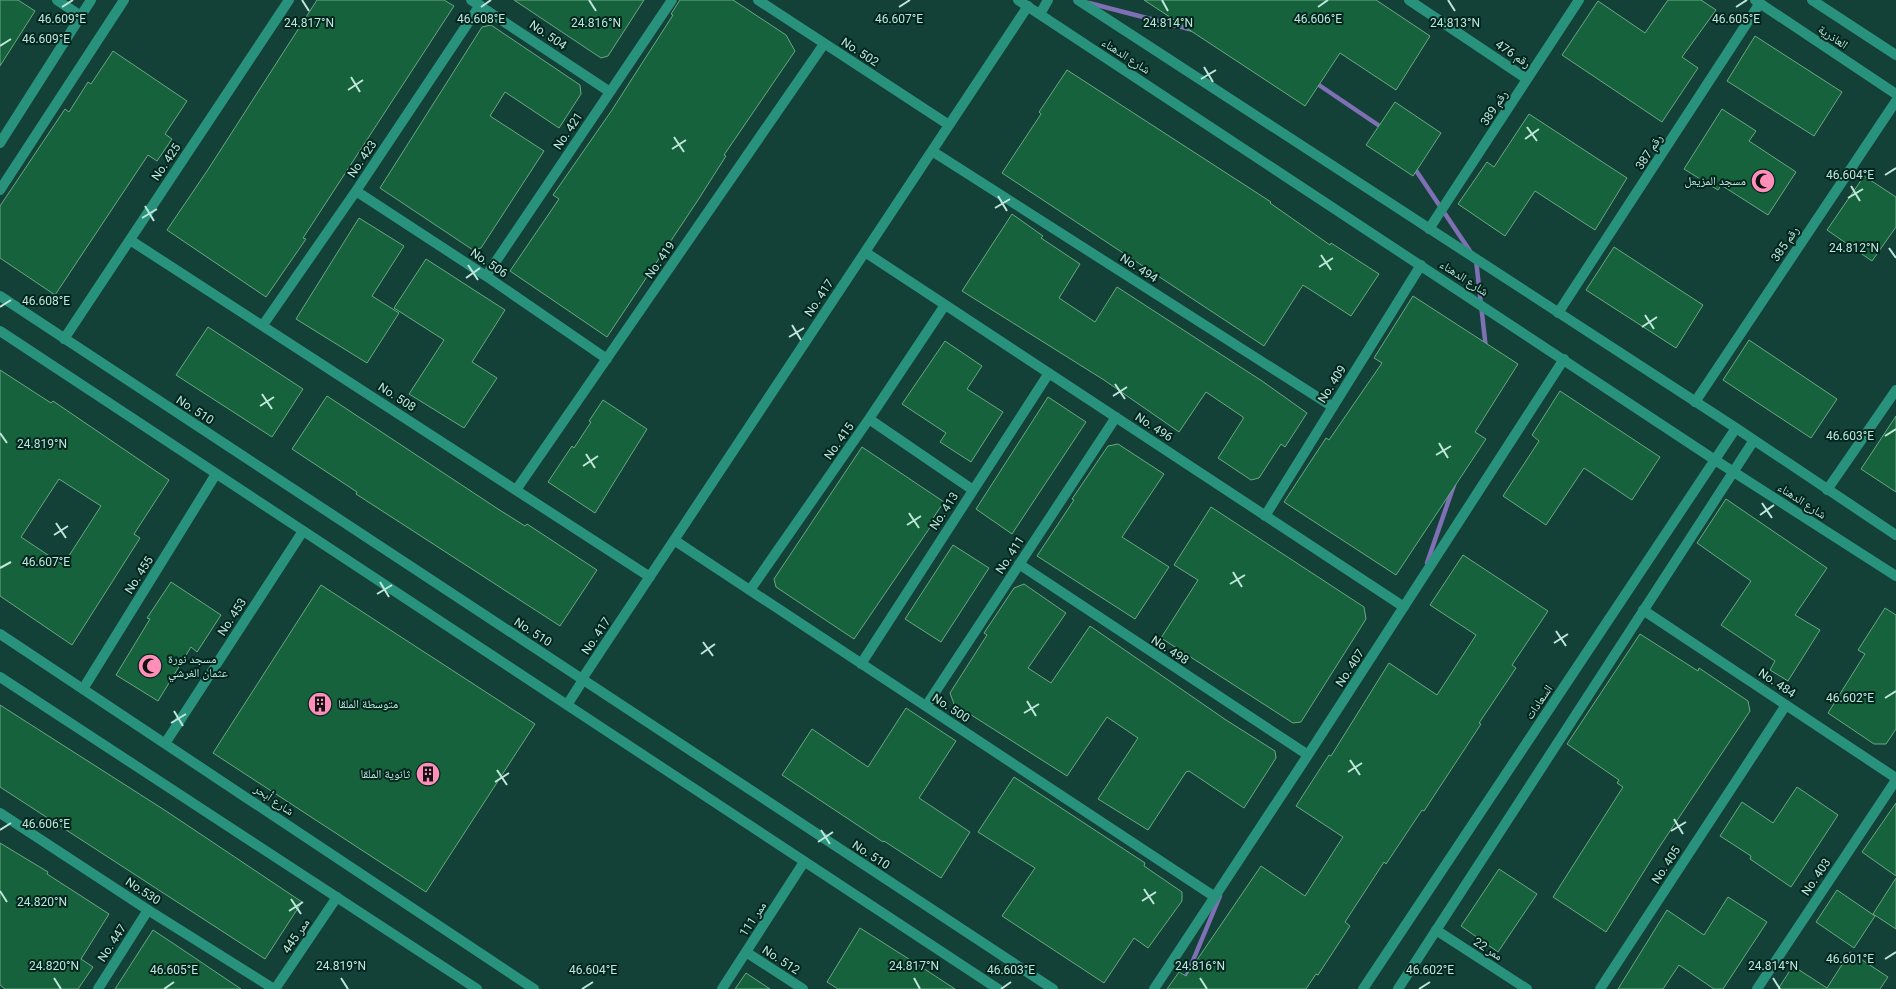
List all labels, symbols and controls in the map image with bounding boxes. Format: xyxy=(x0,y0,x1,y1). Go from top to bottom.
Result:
text: 46.609°E xyxy=(38,12,86,26)
text: 46.608°E xyxy=(457,12,505,26)
text: 46.607°E xyxy=(875,12,923,26)
text: 46.606°E xyxy=(1294,12,1342,26)
text: 46.605°E xyxy=(1712,12,1760,26)
text: 24.817°N xyxy=(284,16,334,30)
text: 24.816°N xyxy=(571,16,621,30)
text: 24.814°N xyxy=(1143,16,1193,30)
text: 24.813°N xyxy=(1430,16,1480,30)
street label: No. 504 xyxy=(527,18,569,53)
street label: العاذرية xyxy=(1815,22,1851,52)
text: 46.609°E xyxy=(22,32,70,46)
street label: No. 502 xyxy=(839,35,882,69)
street label: شارع الدهناء xyxy=(1099,35,1153,78)
street label: رقم 476 xyxy=(1492,37,1533,72)
street label: رقم 389 xyxy=(1477,87,1512,129)
street label: No. 421 xyxy=(551,110,585,152)
street label: رقم 387 xyxy=(1632,131,1667,173)
street label: No. 423 xyxy=(345,138,379,180)
street label: No. 425 xyxy=(149,141,184,183)
mosque icon: مسجد المزيعل xyxy=(1750,168,1776,194)
text: 46.604°E xyxy=(1826,168,1874,182)
place label: مسجد المزيعل xyxy=(1685,174,1746,188)
street label: رقم 385 xyxy=(1768,224,1803,265)
street label: No. 419 xyxy=(642,239,678,281)
text: 24.812°N xyxy=(1829,241,1879,255)
street label: No. 506 xyxy=(468,246,510,281)
street label: No. 494 xyxy=(1118,251,1161,285)
street label: شارع الدهناء xyxy=(1437,257,1491,300)
street label: No. 417 xyxy=(802,277,837,319)
text: 46.608°E xyxy=(22,294,70,308)
street label: No. 409 xyxy=(1315,363,1349,405)
street label: No. 508 xyxy=(376,380,419,414)
street label: No. 510 xyxy=(174,393,217,427)
street label: No. 496 xyxy=(1133,410,1176,444)
street label: No. 415 xyxy=(821,420,857,462)
text: 46.603°E xyxy=(1826,429,1874,443)
text: 24.819°N xyxy=(17,437,67,451)
street label: شارع الدهناء xyxy=(1775,480,1829,523)
street label: No. 413 xyxy=(927,490,961,532)
street label: No. 411 xyxy=(993,534,1027,576)
street label: No. 455 xyxy=(122,553,156,596)
text: 46.607°E xyxy=(22,555,70,569)
street label: No. 453 xyxy=(215,596,249,638)
street label: No. 510 xyxy=(512,615,555,649)
street label: No. 417 xyxy=(579,615,614,657)
street label: No. 498 xyxy=(1149,633,1192,667)
street label: No. 407 xyxy=(1333,646,1367,689)
place label: مسجد نورة عثمان الغرشي xyxy=(168,652,228,683)
mosque icon: مسجد نورة عثمان الغرشي xyxy=(137,653,163,679)
street label: No. 484 xyxy=(1756,666,1798,701)
street label: السعادات xyxy=(1522,682,1556,722)
building icon: متوسطة الملقا xyxy=(307,691,333,717)
street label: No. 500 xyxy=(930,691,973,725)
text: 46.602°E xyxy=(1826,691,1874,705)
place label: متوسطة الملقا xyxy=(338,697,398,711)
building icon: ثانوية الملقا xyxy=(415,761,441,787)
place label: ثانوية الملقا xyxy=(360,767,411,781)
street label: شارع أبحر xyxy=(250,781,297,819)
text: 46.606°E xyxy=(22,817,70,831)
street label: No. 510 xyxy=(850,838,893,872)
street label: No. 405 xyxy=(1649,843,1683,886)
street label: No. 403 xyxy=(1799,856,1833,898)
street label: No.530 xyxy=(123,875,163,908)
text: 24.820°N xyxy=(17,895,67,909)
street label: ممر 111 xyxy=(737,899,769,939)
street label: ممر 445 xyxy=(279,916,313,956)
street label: No. 447 xyxy=(95,921,129,964)
street label: ممر 22 xyxy=(1471,934,1505,964)
street label: No. 512 xyxy=(760,943,803,977)
text: 46.601°E xyxy=(1826,952,1874,966)
text: 24.820°N xyxy=(29,959,79,973)
text: 24.819°N xyxy=(316,959,366,973)
text: 24.817°N xyxy=(889,959,939,973)
text: 24.816°N xyxy=(1175,959,1225,973)
text: 24.814°N xyxy=(1748,959,1798,973)
text: 46.605°E xyxy=(150,963,198,977)
text: 46.604°E xyxy=(569,963,617,977)
text: 46.603°E xyxy=(987,963,1035,977)
text: 46.602°E xyxy=(1406,963,1454,977)

